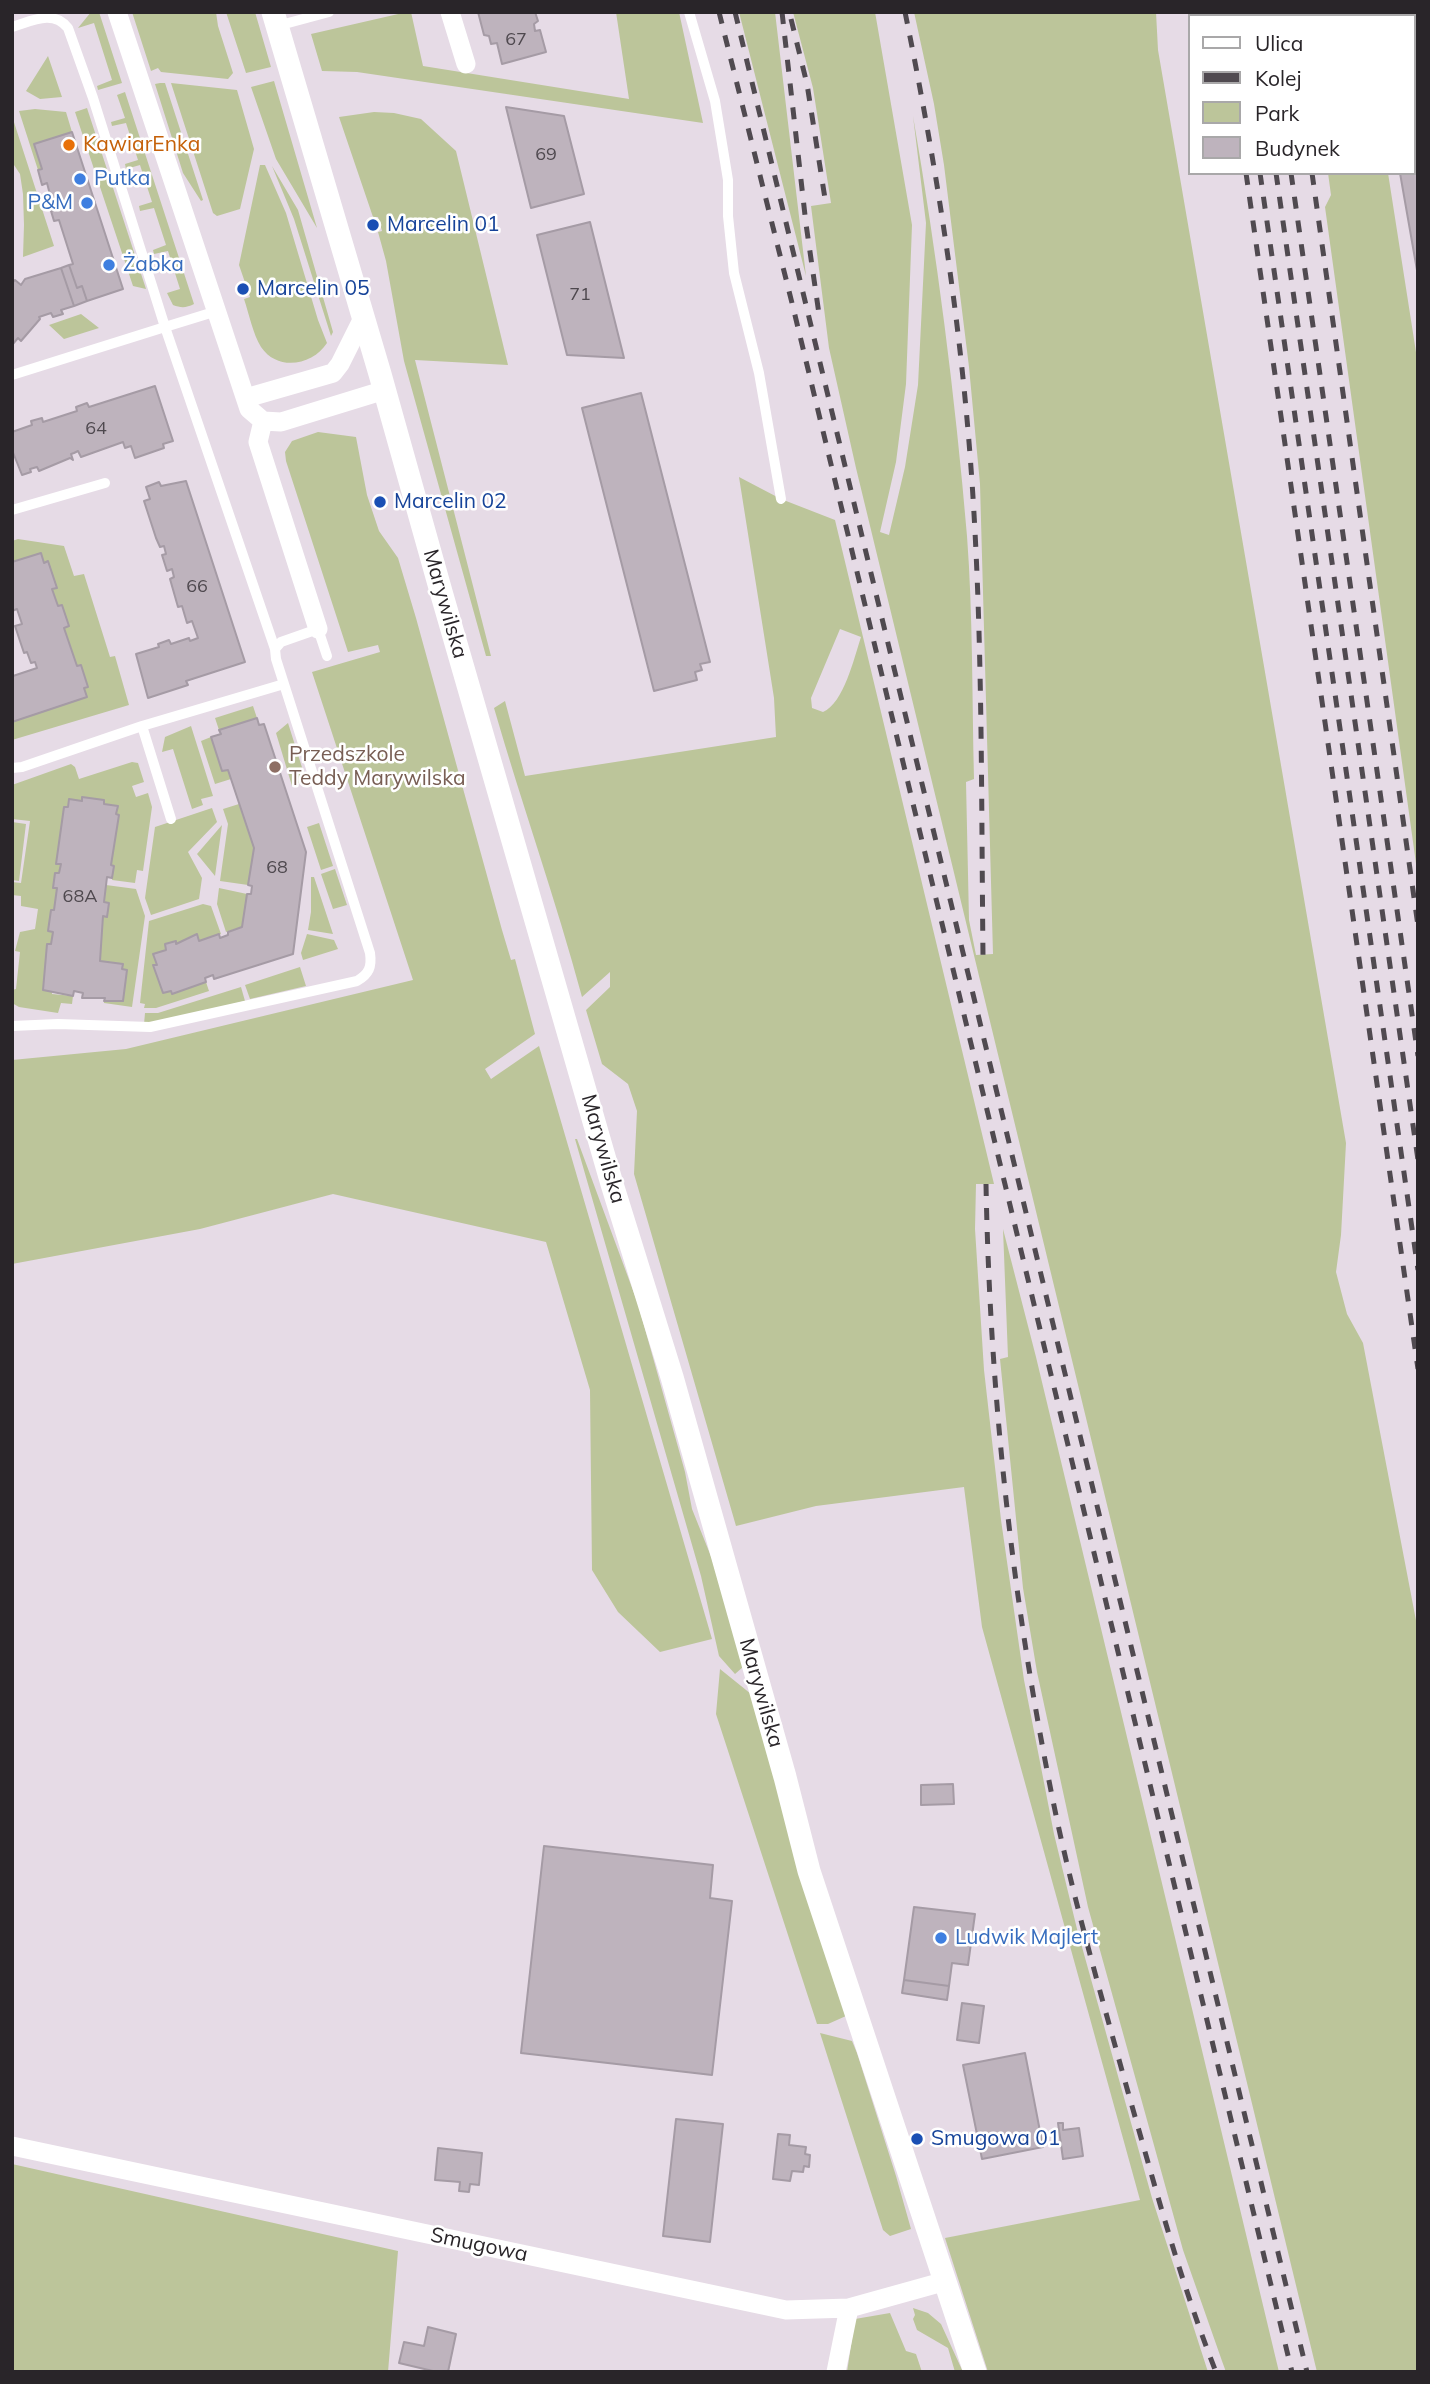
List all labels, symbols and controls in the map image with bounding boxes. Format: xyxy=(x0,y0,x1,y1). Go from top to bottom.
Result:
legend xyxy=(1188,14,1416,175)
house number: 67 xyxy=(505,29,527,51)
text: Ulica xyxy=(1255,30,1303,56)
text: Kolej xyxy=(1255,65,1302,91)
text: Park xyxy=(1255,100,1299,126)
place label: KawiarEnka xyxy=(83,132,200,158)
text: Budynek xyxy=(1255,135,1340,161)
marker: KawiarEnka xyxy=(61,137,77,153)
house number: 69 xyxy=(535,144,557,166)
place label: Putka xyxy=(94,166,150,192)
marker: Putka xyxy=(72,171,88,187)
place label: P&M xyxy=(28,190,73,216)
marker: P&M xyxy=(79,195,95,211)
place label: Marcelin 01 xyxy=(387,212,500,238)
marker: Marcelin 01 xyxy=(365,217,381,233)
place label: Żabka xyxy=(123,252,184,278)
marker: Żabka xyxy=(101,257,117,273)
place label: Marcelin 05 xyxy=(257,276,370,302)
marker: Marcelin 05 xyxy=(235,281,251,297)
house number: 71 xyxy=(569,284,591,306)
house number: 64 xyxy=(85,418,107,440)
place label: Marcelin 02 xyxy=(394,489,507,515)
marker: Marcelin 02 xyxy=(372,494,388,510)
street label: Marywilska xyxy=(417,547,473,661)
house number: 66 xyxy=(186,576,208,598)
place label: Przedszkole Teddy Marywilska xyxy=(289,742,466,792)
marker: Przedszkole Teddy Marywilska xyxy=(267,759,283,775)
house number: 68 xyxy=(266,857,288,879)
house number: 68A xyxy=(63,886,97,908)
street label: Marywilska xyxy=(575,1092,631,1206)
street label: Marywilska xyxy=(733,1636,789,1750)
place label: Ludwik Majlert xyxy=(955,1925,1098,1951)
marker: Ludwik Majlert xyxy=(933,1930,949,1946)
place label: Smugowa 01 xyxy=(931,2126,1060,2152)
marker: Smugowa 01 xyxy=(909,2131,925,2147)
street label: Smugowa xyxy=(428,2222,530,2268)

